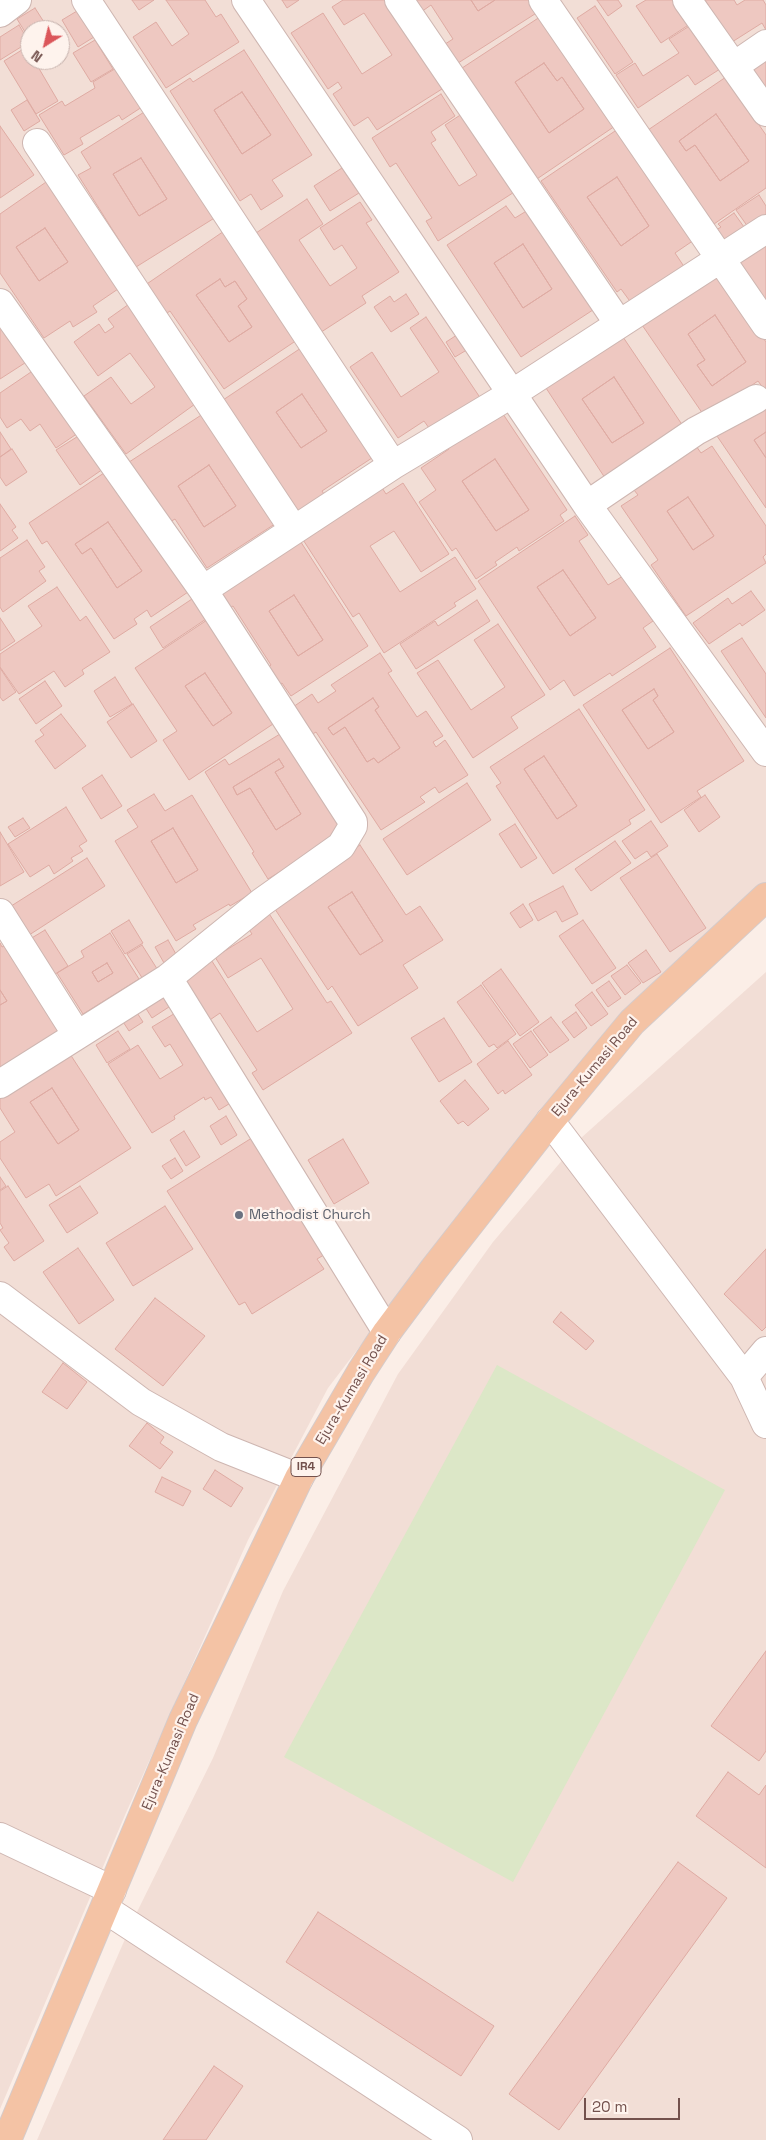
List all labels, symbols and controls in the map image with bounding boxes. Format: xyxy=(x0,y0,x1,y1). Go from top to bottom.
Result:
north arrow xyxy=(20,20,70,70)
text: N xyxy=(28,46,46,66)
street label: Ejura-Kumasi Road xyxy=(548,1014,642,1120)
place label: Methodist Church xyxy=(249,1207,371,1223)
marker: Methodist Church xyxy=(233,1209,245,1221)
street label: Ejura-Kumasi Road xyxy=(313,1332,391,1448)
road number: IR4 xyxy=(291,1458,321,1476)
street label: Ejura-Kumasi Road xyxy=(139,1691,203,1813)
scale bar xyxy=(586,2088,682,2120)
text: 20 m xyxy=(592,2097,627,2116)

